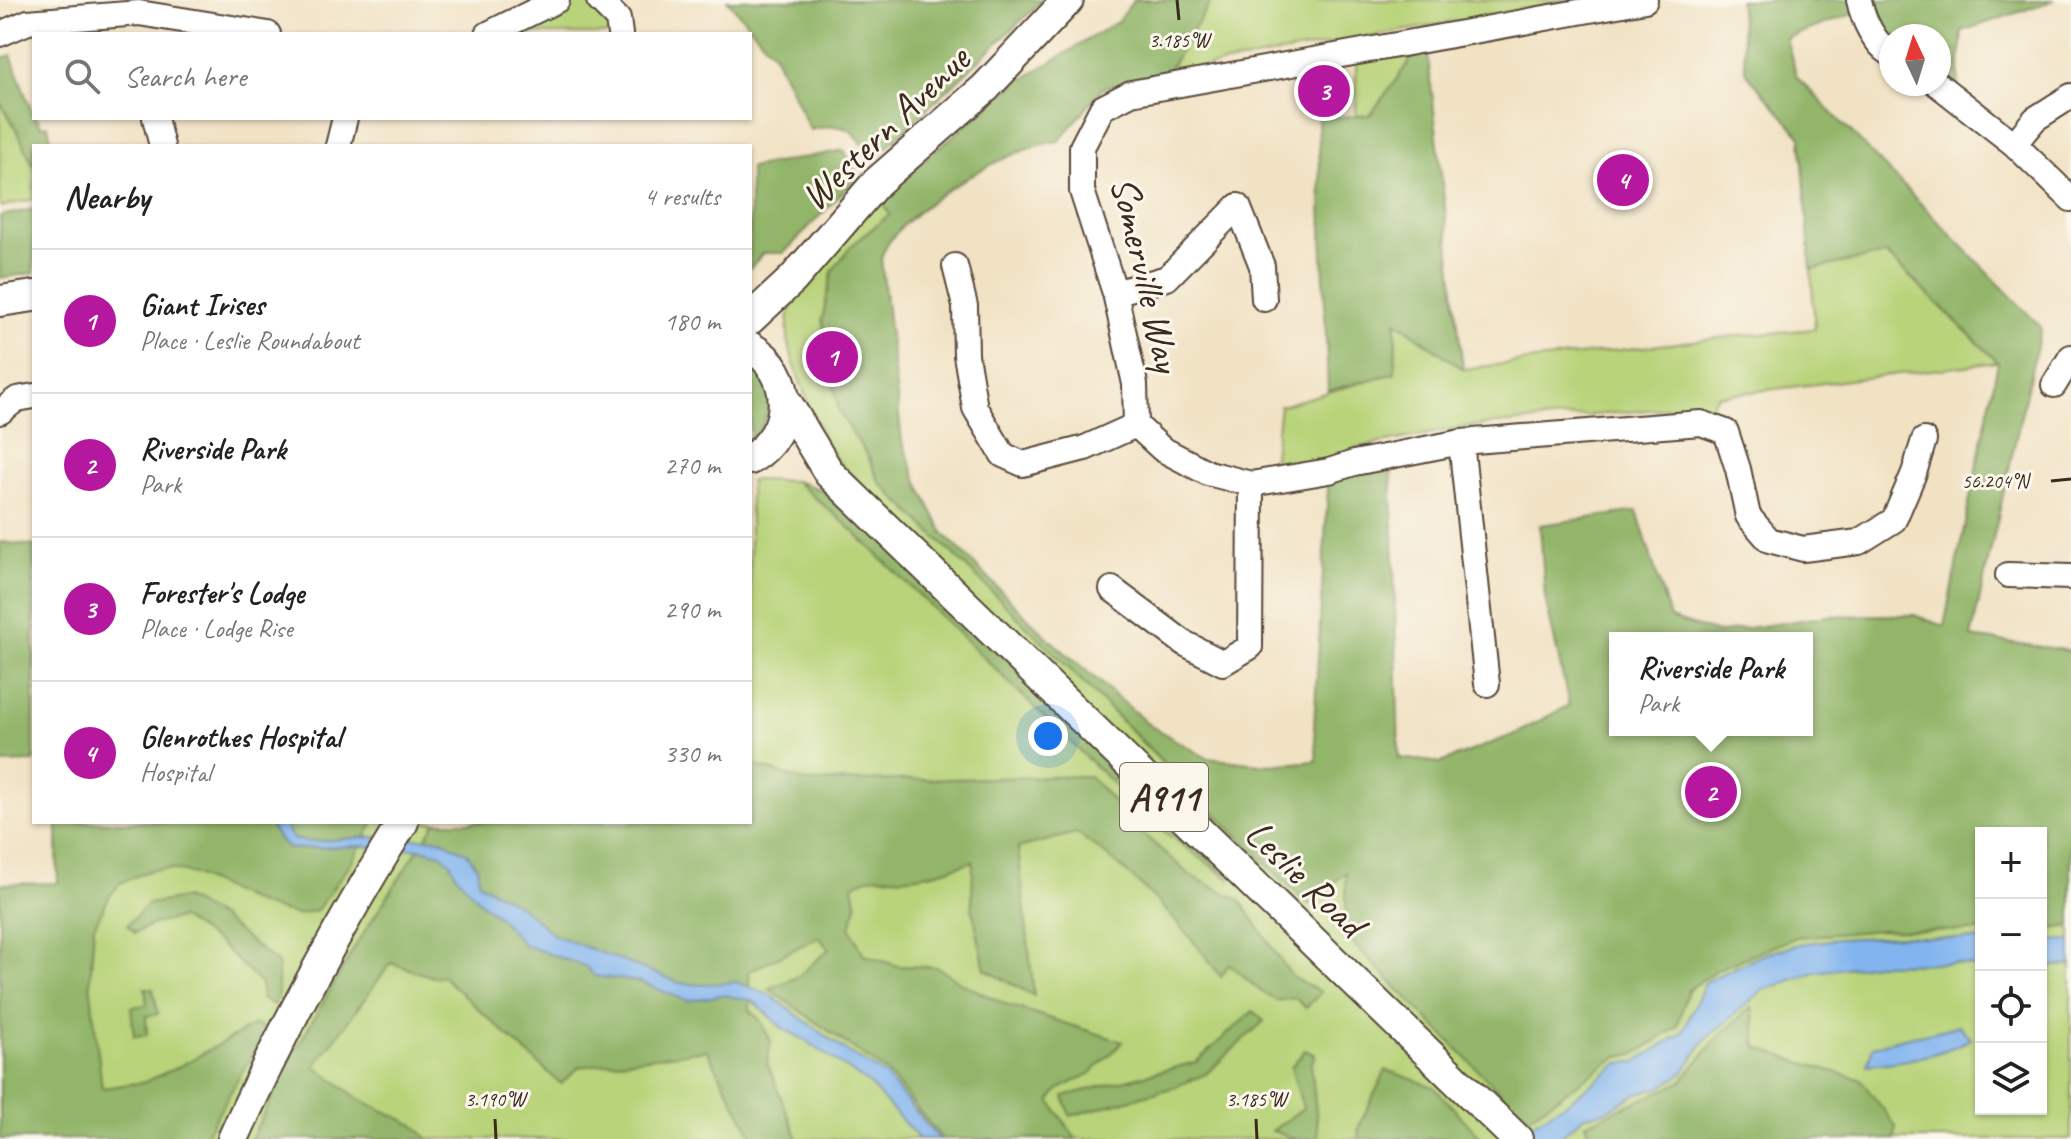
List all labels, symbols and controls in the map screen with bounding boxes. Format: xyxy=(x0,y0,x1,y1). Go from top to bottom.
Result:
north arrow xyxy=(1879,24,1951,96)
text: 3.185°W xyxy=(1149,28,1213,53)
search box xyxy=(32,32,752,120)
street label: Western Avenue xyxy=(790,33,982,221)
icon: search xyxy=(60,54,104,98)
text: Search here xyxy=(124,57,246,95)
pin: 3 xyxy=(1298,61,1350,121)
pin: 4 xyxy=(1597,150,1649,210)
street label: Somerville Way xyxy=(1099,172,1193,380)
text: Nearby xyxy=(64,175,150,218)
text: 4 results xyxy=(644,180,720,213)
text: Giant Irises xyxy=(140,286,264,324)
text: 1 xyxy=(84,305,96,338)
text: 180 m xyxy=(664,305,720,338)
text: Place · Leslie Roundabout xyxy=(140,324,359,357)
pin: 1 xyxy=(806,327,858,387)
text: Riverside Park xyxy=(140,430,286,468)
text: 2 xyxy=(84,449,96,482)
text: 270 m xyxy=(664,449,720,482)
text: Park xyxy=(140,468,181,501)
text: 56.204°N xyxy=(1962,469,2031,494)
text: Forester's Lodge xyxy=(140,574,304,612)
text: 3 xyxy=(84,593,96,626)
text: 290 m xyxy=(664,593,720,626)
text: Place · Lodge Rise xyxy=(140,612,293,645)
popup xyxy=(1609,632,1813,736)
text: Riverside Park xyxy=(1638,649,1784,687)
text: Park xyxy=(1638,687,1679,720)
your location xyxy=(1028,716,1068,756)
text: Glenrothes Hospital xyxy=(140,718,341,756)
text: 4 xyxy=(84,737,96,770)
text: 330 m xyxy=(664,737,720,770)
text: Hospital xyxy=(140,756,211,789)
pin: 2 xyxy=(1685,762,1737,822)
road number: A911 xyxy=(1120,763,1208,831)
street label: Leslie Road xyxy=(1235,809,1380,952)
map controls xyxy=(1975,827,2047,1115)
button: + xyxy=(1975,827,2047,899)
button: − xyxy=(1975,899,2047,971)
button: locate xyxy=(1975,971,2047,1043)
button: layers xyxy=(1975,1043,2047,1115)
text: 3.190°W xyxy=(465,1087,529,1112)
text: 3.185°W xyxy=(1226,1087,1290,1112)

